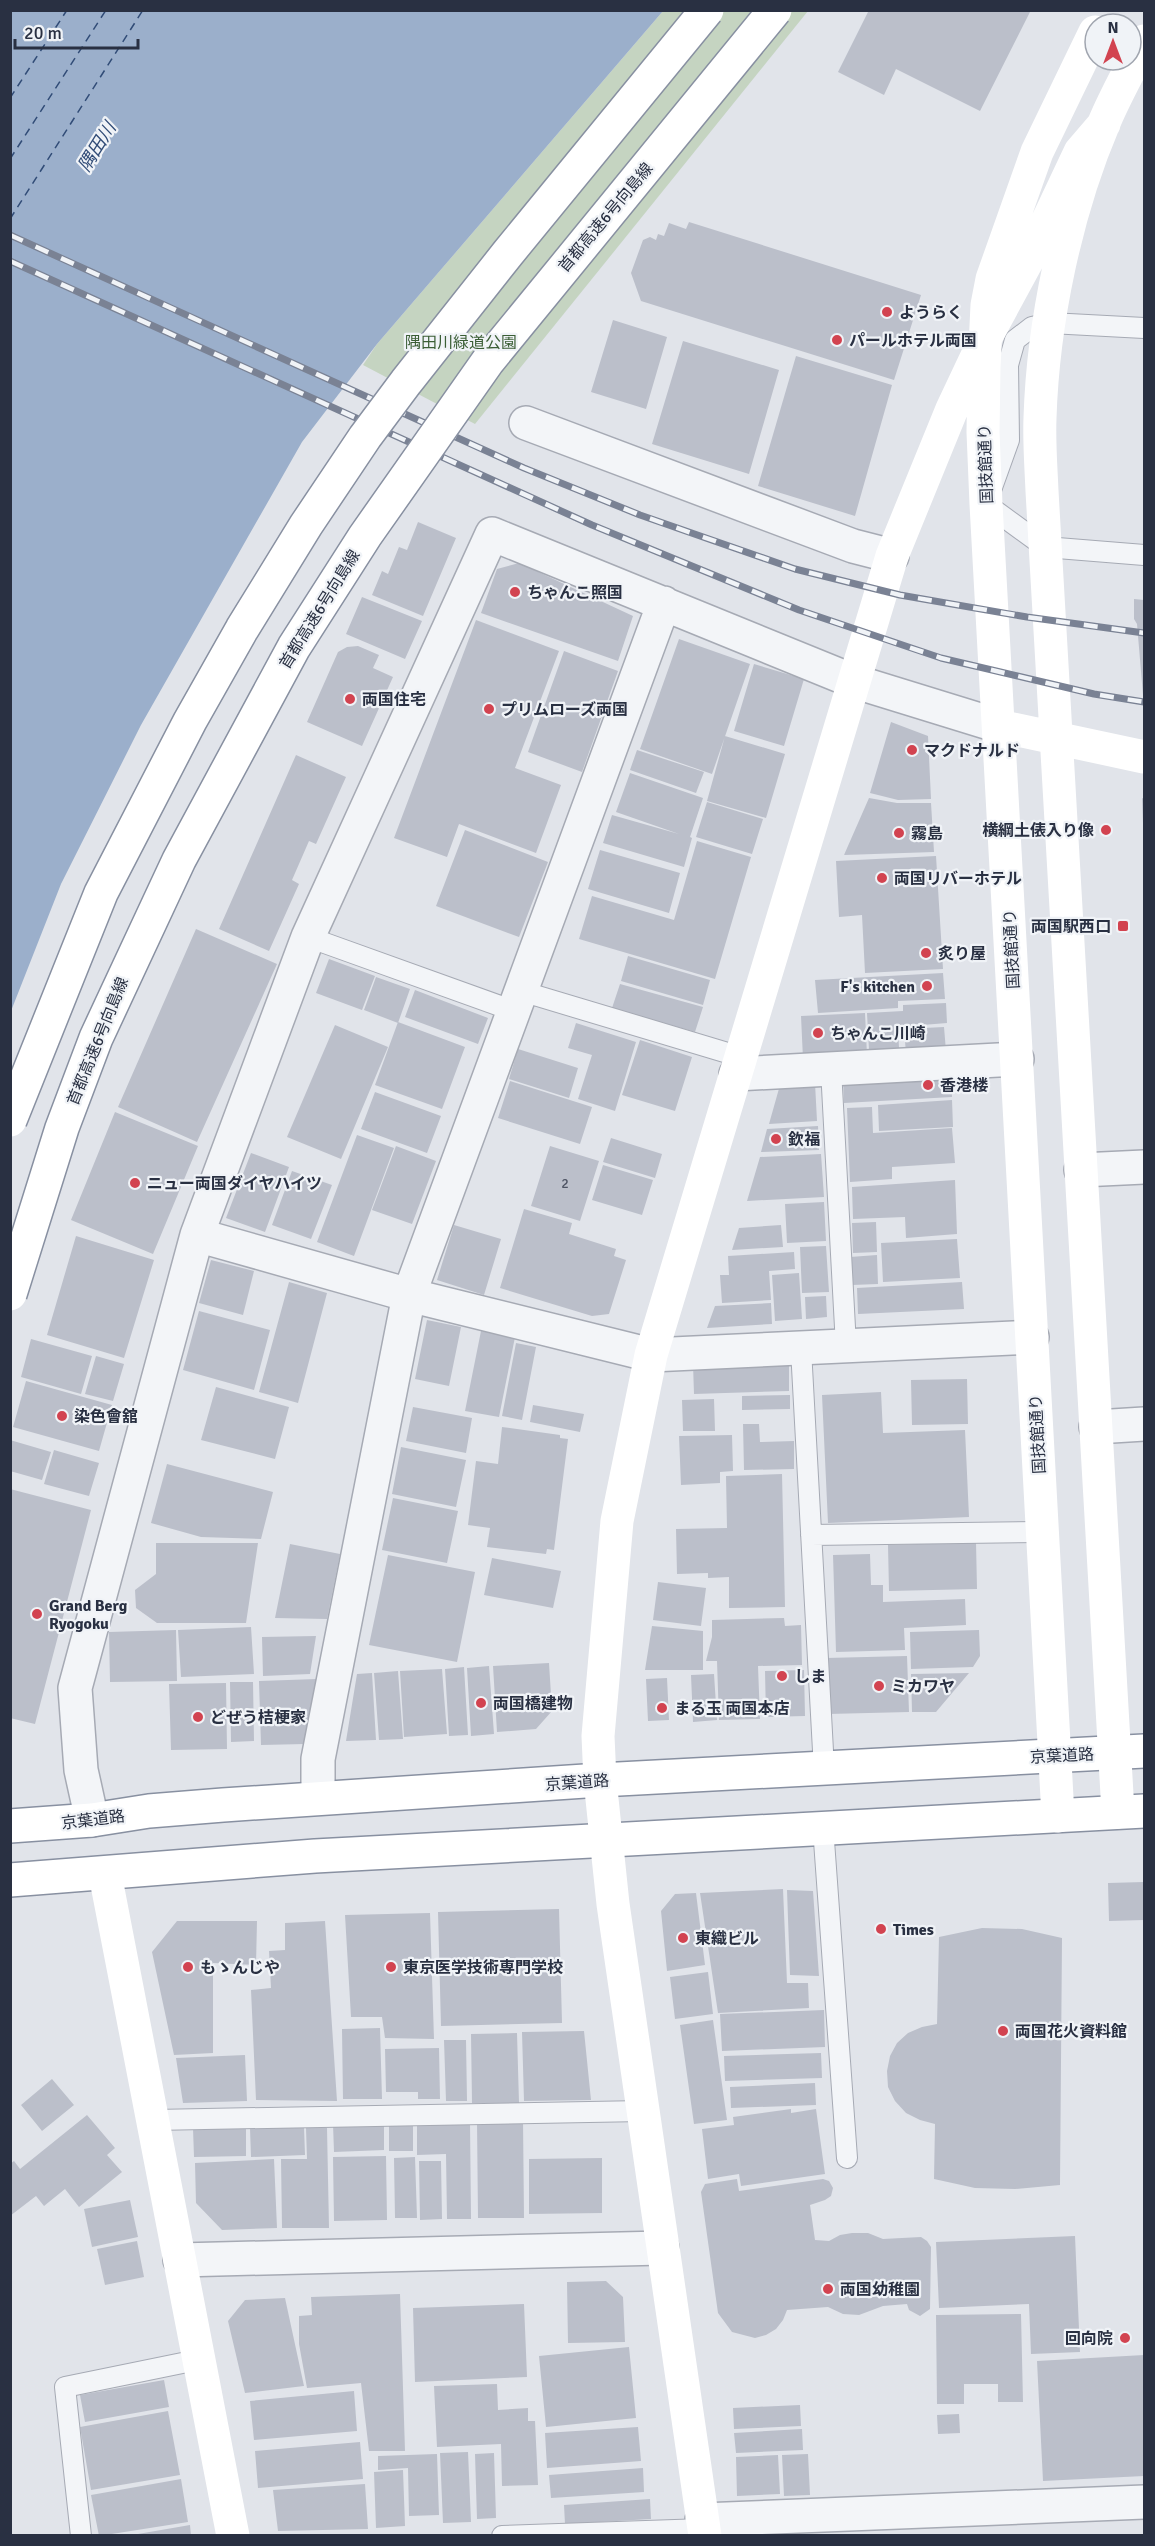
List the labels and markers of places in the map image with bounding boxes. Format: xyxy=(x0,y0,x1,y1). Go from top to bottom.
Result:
place label: ようらく xyxy=(899,303,963,323)
marker: ようらく xyxy=(880,305,894,319)
place label: パールホテル両国 xyxy=(849,331,977,351)
marker: パールホテル両国 xyxy=(830,333,844,347)
place label: ちゃんこ照国 xyxy=(527,583,623,603)
marker: ちゃんこ照国 xyxy=(508,585,522,599)
place label: 両国住宅 xyxy=(362,690,426,710)
marker: 両国住宅 xyxy=(343,692,357,706)
place label: プリムローズ両国 xyxy=(501,700,628,720)
marker: プリムローズ両国 xyxy=(482,702,496,716)
place label: マクドナルド xyxy=(924,741,1020,761)
marker: マクドナルド xyxy=(905,743,919,757)
place label: 横綱土俵入り像 xyxy=(982,821,1094,841)
marker: 横綱土俵入り像 xyxy=(1099,823,1113,837)
place label: 霧島 xyxy=(911,824,943,844)
marker: 霧島 xyxy=(892,826,906,840)
place label: 両国リバーホテル xyxy=(894,869,1022,889)
marker: 両国リバーホテル xyxy=(875,871,889,885)
place label: 両国駅西口 xyxy=(1031,917,1111,937)
marker: 両国駅西口 xyxy=(1116,919,1130,933)
place label: 炙り屋 xyxy=(938,944,986,964)
marker: 炙り屋 xyxy=(919,946,933,960)
place label: F's kitchen xyxy=(840,977,915,997)
marker: F's kitchen xyxy=(920,979,934,993)
place label: ちゃんこ川崎 xyxy=(830,1024,926,1044)
marker: ちゃんこ川崎 xyxy=(811,1026,825,1040)
place label: 香港楼 xyxy=(940,1076,989,1096)
marker: 香港楼 xyxy=(921,1078,935,1092)
place label: 欽福 xyxy=(788,1130,820,1150)
marker: 欽福 xyxy=(769,1132,783,1146)
place label: ニュー両国ダイヤハイツ xyxy=(147,1174,322,1194)
marker: ニュー両国ダイヤハイツ xyxy=(128,1176,142,1190)
place label: 染色會舘 xyxy=(74,1407,138,1427)
marker: 染色會舘 xyxy=(55,1409,69,1423)
place label: Grand Berg Ryogoku xyxy=(49,1596,128,1634)
marker: Grand Berg Ryogoku xyxy=(30,1607,44,1621)
place label: しま xyxy=(794,1667,826,1687)
marker: しま xyxy=(775,1669,789,1683)
place label: ミカワヤ xyxy=(891,1677,955,1697)
marker: ミカワヤ xyxy=(872,1679,886,1693)
place label: 両国橋建物 xyxy=(493,1694,573,1714)
marker: 両国橋建物 xyxy=(474,1696,488,1710)
place label: まる玉 両国本店 xyxy=(674,1699,790,1719)
marker: まる玉 両国本店 xyxy=(655,1701,669,1715)
place label: どぜう桔梗家 xyxy=(210,1708,306,1728)
marker: どぜう桔梗家 xyxy=(191,1710,205,1724)
place label: Times xyxy=(893,1920,934,1940)
marker: Times xyxy=(874,1922,888,1936)
place label: 東織ビル xyxy=(695,1929,759,1949)
marker: 東織ビル xyxy=(676,1931,690,1945)
place label: もゝんじや xyxy=(200,1958,280,1978)
place label: 東京医学技術専門学校 xyxy=(403,1958,563,1978)
marker: もゝんじや xyxy=(181,1960,195,1974)
marker: 東京医学技術専門学校 xyxy=(384,1960,398,1974)
place label: 両国花火資料館 xyxy=(1015,2022,1127,2042)
marker: 両国花火資料館 xyxy=(996,2024,1010,2038)
place label: 両国幼稚園 xyxy=(840,2280,920,2300)
marker: 両国幼稚園 xyxy=(821,2282,835,2296)
place label: 回向院 xyxy=(1065,2329,1113,2349)
marker: 回向院 xyxy=(1118,2331,1132,2345)

